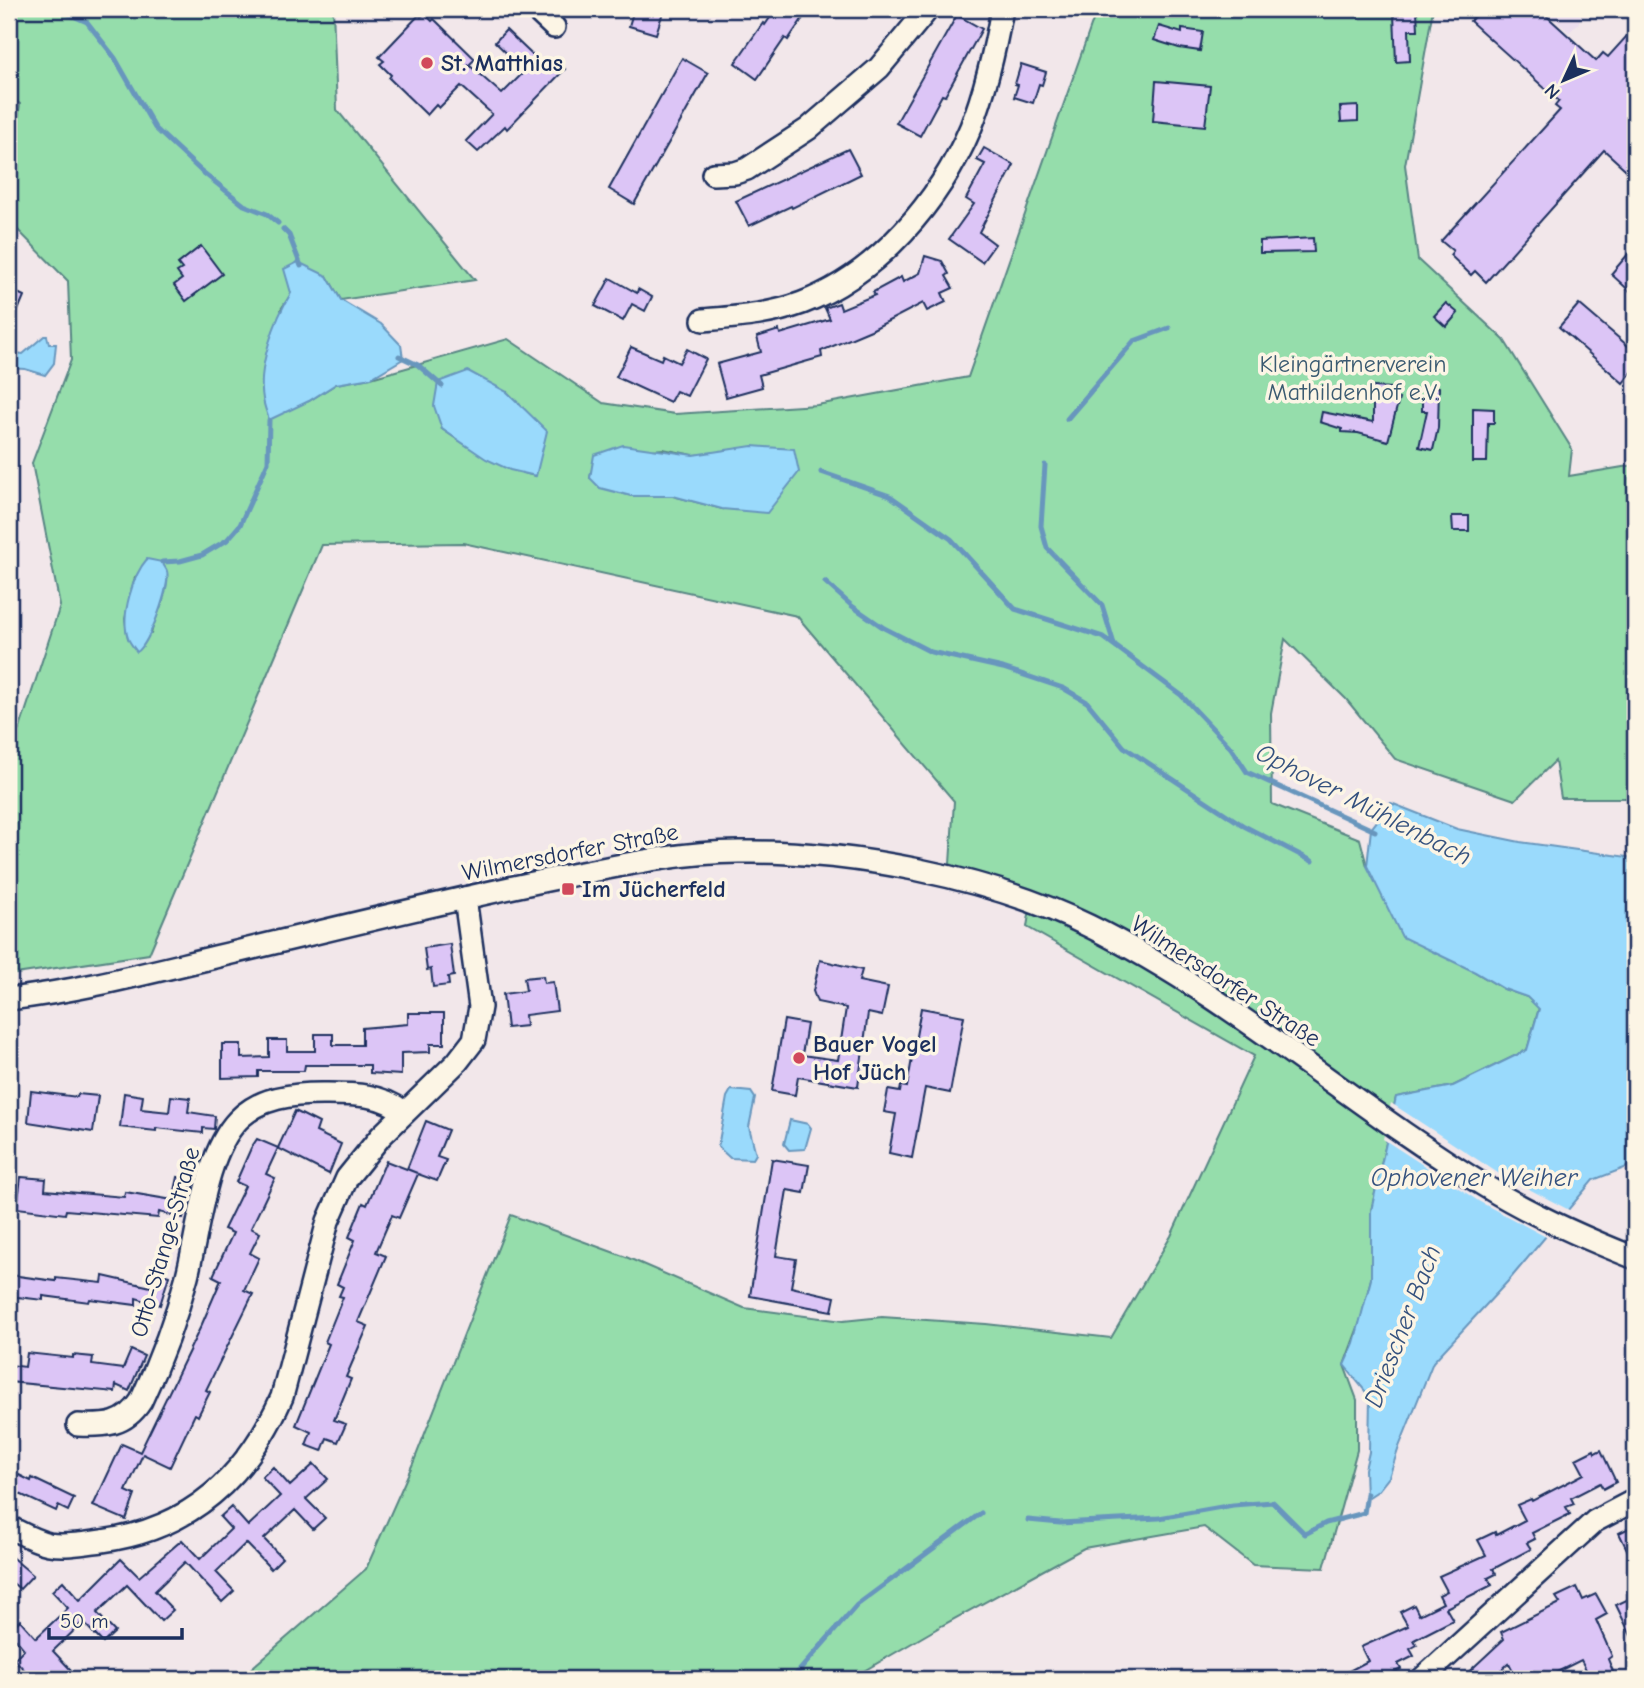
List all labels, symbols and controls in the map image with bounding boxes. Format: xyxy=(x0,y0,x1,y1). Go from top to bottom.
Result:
north arrow xyxy=(1528,46,1598,116)
place label: St. Matthias xyxy=(441,49,563,77)
marker: St. Matthias xyxy=(419,55,435,71)
text: N xyxy=(1540,79,1565,103)
park label: Kleingärtnerverein Mathildenhof e.V. xyxy=(1259,350,1447,406)
water label: Ophover Mühlenbach xyxy=(1251,738,1476,872)
street label: Wilmersdorfer Straße xyxy=(459,817,681,887)
place label: Im Jücherfeld xyxy=(582,875,726,903)
marker: Im Jücherfeld xyxy=(560,881,576,897)
street label: Wilmersdorfer Straße xyxy=(1126,909,1326,1053)
place label: Bauer Vogel Hof Jüch xyxy=(813,1030,937,1086)
marker: Bauer Vogel Hof Jüch xyxy=(791,1050,807,1066)
street label: Otto-Stange-Straße xyxy=(124,1144,206,1340)
water label: Ophovener Weiher xyxy=(1371,1163,1579,1193)
water label: Driescher Bach xyxy=(1358,1241,1448,1412)
scale bar xyxy=(49,1597,182,1641)
text: 50 m xyxy=(60,1609,109,1633)

